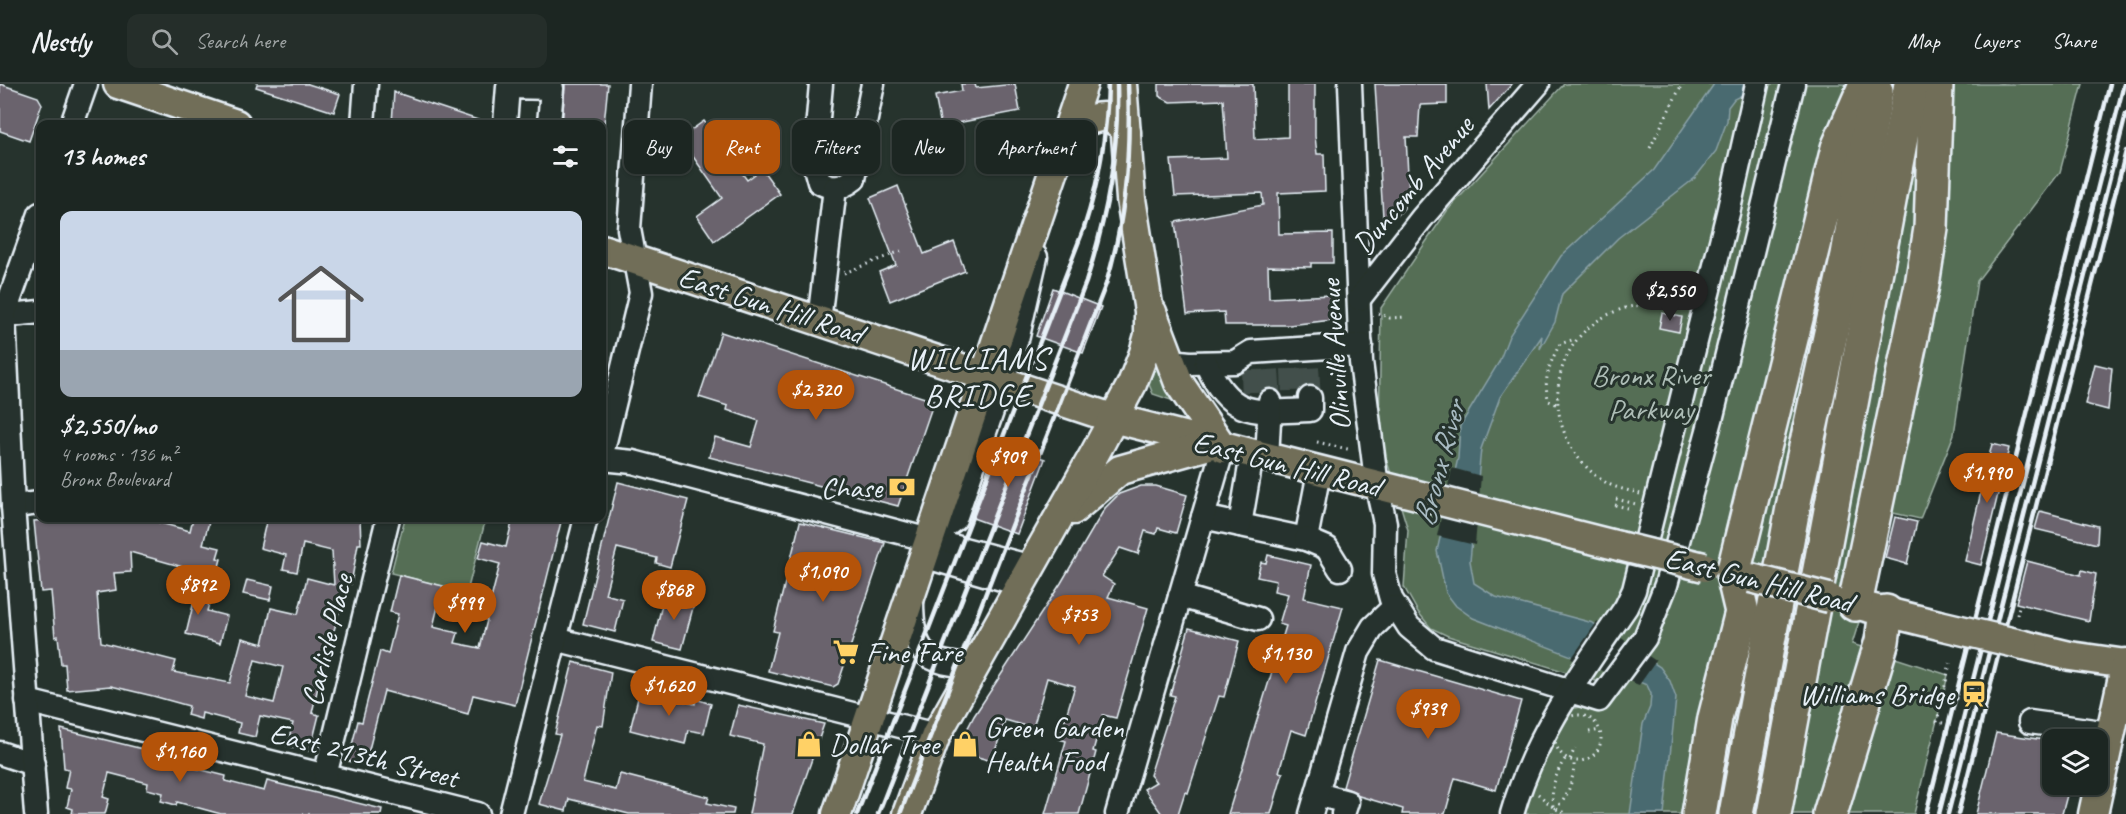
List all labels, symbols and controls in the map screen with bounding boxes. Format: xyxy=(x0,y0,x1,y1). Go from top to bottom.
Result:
search box xyxy=(127,14,547,68)
text: Nestly xyxy=(30,24,91,59)
icon: search xyxy=(148,25,181,58)
text: Search here xyxy=(196,27,285,55)
text: Map xyxy=(1907,28,1940,54)
text: Layers xyxy=(1973,28,2019,54)
text: Share xyxy=(2052,28,2096,54)
street label: Duncomb Avenue xyxy=(1344,106,1483,262)
chip: Buy xyxy=(624,120,692,174)
chip: Rent xyxy=(704,120,780,174)
chip: Filters xyxy=(792,120,880,174)
chip: New xyxy=(892,120,964,174)
chip: Apartment xyxy=(976,120,1096,174)
text: 13 homes xyxy=(60,140,145,173)
icon: filters xyxy=(549,140,582,173)
icon: home xyxy=(267,250,375,358)
street label: East Gun Hill Road xyxy=(674,257,872,354)
pin: $2,550 xyxy=(1621,271,1719,322)
street label: Olinville Avenue xyxy=(1311,276,1359,432)
text: $2,550 xyxy=(1646,278,1694,303)
district label: WILLIAMS BRIDGE xyxy=(907,338,1054,416)
park label: Bronx River Parkway xyxy=(1591,356,1713,428)
pin: $2,320 xyxy=(767,370,865,421)
text: $2,320 xyxy=(792,377,840,402)
water label: Bronx River xyxy=(1403,393,1476,531)
text: $2,550/mo xyxy=(60,409,156,442)
street label: East Gun Hill Road xyxy=(1189,422,1389,507)
pin: $909 xyxy=(972,437,1044,488)
text: 4 rooms · 136 m² xyxy=(60,442,177,467)
text: $909 xyxy=(990,444,1026,469)
pin: $1,990 xyxy=(1938,453,2036,504)
text: $1,990 xyxy=(1963,460,2011,485)
text: Bronx Boulevard xyxy=(60,467,170,492)
place label: Chase xyxy=(821,468,884,506)
bank icon: Chase xyxy=(887,472,917,502)
street label: East Gun Hill Road xyxy=(1661,538,1861,623)
pin: $1,090 xyxy=(774,552,872,603)
text: $1,090 xyxy=(799,559,847,584)
pin: $892 xyxy=(162,565,234,616)
street label: Carlisle Place xyxy=(292,568,362,710)
pin: $868 xyxy=(638,570,710,621)
text: $892 xyxy=(180,572,216,597)
text: $868 xyxy=(656,577,692,602)
pin: $999 xyxy=(429,583,501,634)
text: $999 xyxy=(447,590,483,615)
pin: $753 xyxy=(1043,595,1115,646)
text: $753 xyxy=(1061,602,1097,627)
place label: Fine Fare xyxy=(866,633,964,671)
pin: $1,130 xyxy=(1237,634,1335,685)
supermarket icon: Fine Fare xyxy=(831,637,861,667)
text: $1,130 xyxy=(1262,641,1310,666)
pin: $1,620 xyxy=(620,666,718,717)
text: $1,620 xyxy=(644,673,694,698)
place label: Williams Bridge xyxy=(1799,675,1956,713)
station icon: Williams Bridge xyxy=(1959,679,1989,709)
pin: $939 xyxy=(1392,689,1464,740)
text: $939 xyxy=(1410,696,1446,721)
place label: Green Garden Health Food xyxy=(985,708,1124,780)
street label: East 213th Street xyxy=(266,713,465,797)
place label: Dollar Tree xyxy=(829,725,941,763)
shop icon: Dollar Tree xyxy=(794,729,824,759)
shop icon: Green Garden Health Food xyxy=(950,729,980,759)
map controls xyxy=(2042,729,2108,795)
button: layers xyxy=(2042,729,2108,795)
pin: $1,160 xyxy=(131,732,229,783)
text: $1,160 xyxy=(155,739,205,764)

